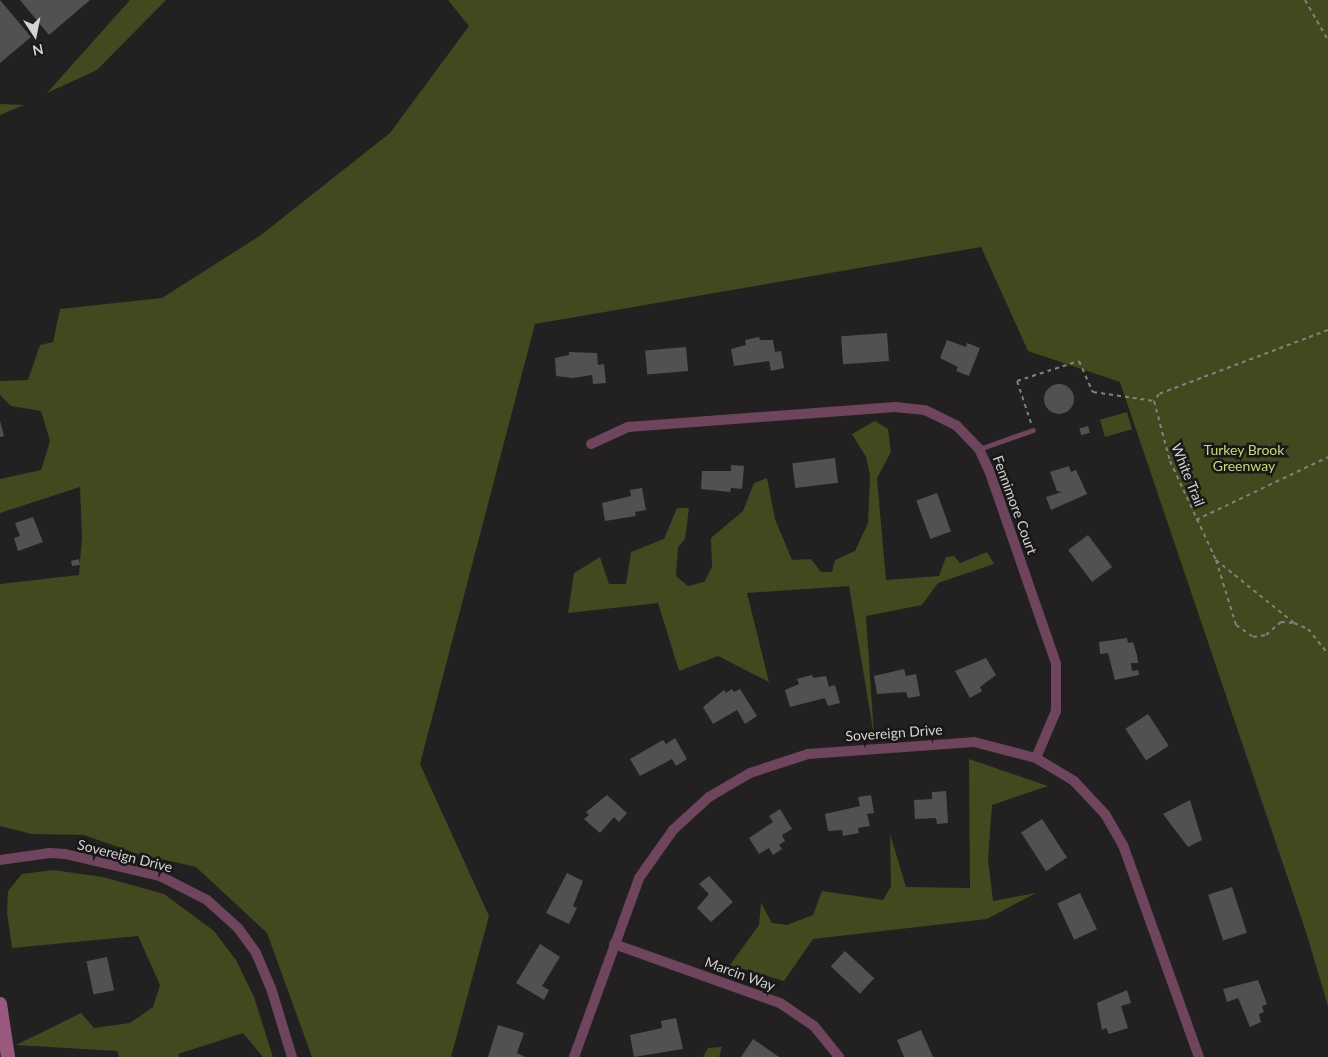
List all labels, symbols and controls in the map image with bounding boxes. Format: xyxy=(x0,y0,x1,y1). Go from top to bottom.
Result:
north arrow xyxy=(10,10,60,60)
text: N xyxy=(31,41,45,60)
street label: White Trail xyxy=(1168,441,1208,509)
park label: Turkey Brook Greenway xyxy=(1203,442,1285,474)
street label: Fennimore Court xyxy=(989,453,1041,557)
street label: Sovereign Drive xyxy=(845,721,943,745)
street label: Sovereign Drive xyxy=(76,836,174,876)
street label: Marcin Way xyxy=(702,954,778,994)

